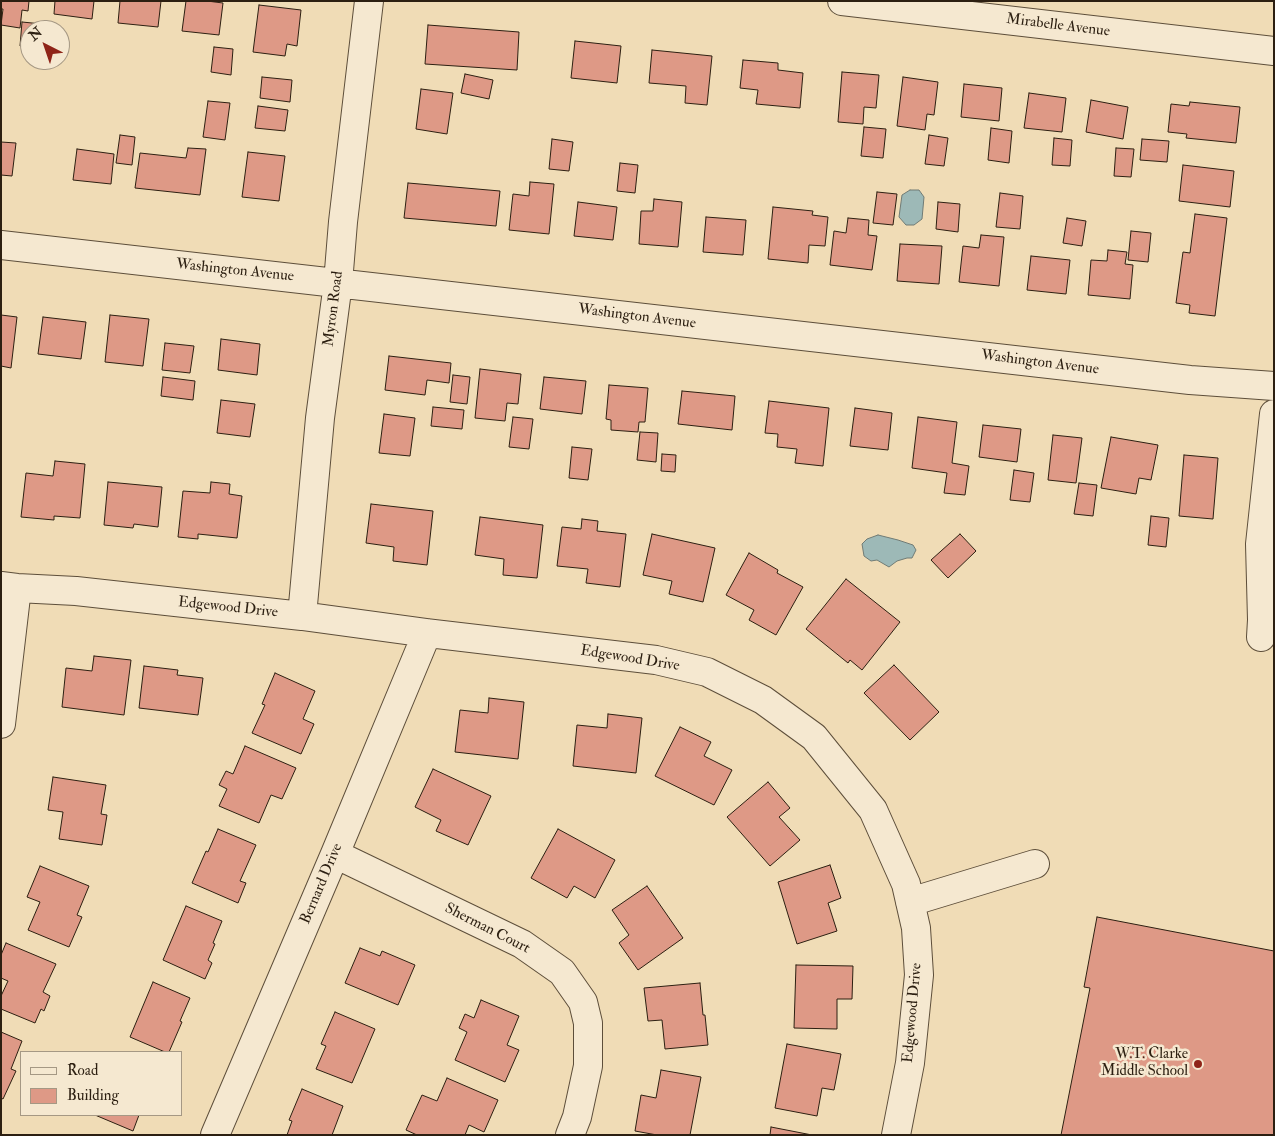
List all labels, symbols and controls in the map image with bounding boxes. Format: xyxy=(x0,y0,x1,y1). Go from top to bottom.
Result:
street label: Mirabelle Avenue xyxy=(1005,11,1111,41)
north arrow xyxy=(20,20,70,70)
text: N xyxy=(25,24,46,45)
street label: Washington Avenue xyxy=(175,256,295,286)
street label: Myron Road xyxy=(320,270,348,348)
street label: Washington Avenue xyxy=(577,301,697,333)
street label: Washington Avenue xyxy=(980,347,1100,379)
street label: Edgewood Drive xyxy=(177,594,279,622)
street label: Edgewood Drive xyxy=(579,642,681,676)
street label: Bernard Drive xyxy=(297,841,347,927)
street label: Sherman Court xyxy=(441,900,533,958)
street label: Edgewood Drive xyxy=(900,962,926,1064)
place label: W.T. Clarke Middle School xyxy=(1101,1046,1188,1081)
legend xyxy=(20,1051,182,1116)
marker: W.T. Clarke Middle School xyxy=(1192,1058,1204,1070)
text: Road xyxy=(67,1061,98,1080)
text: Building xyxy=(67,1086,119,1105)

